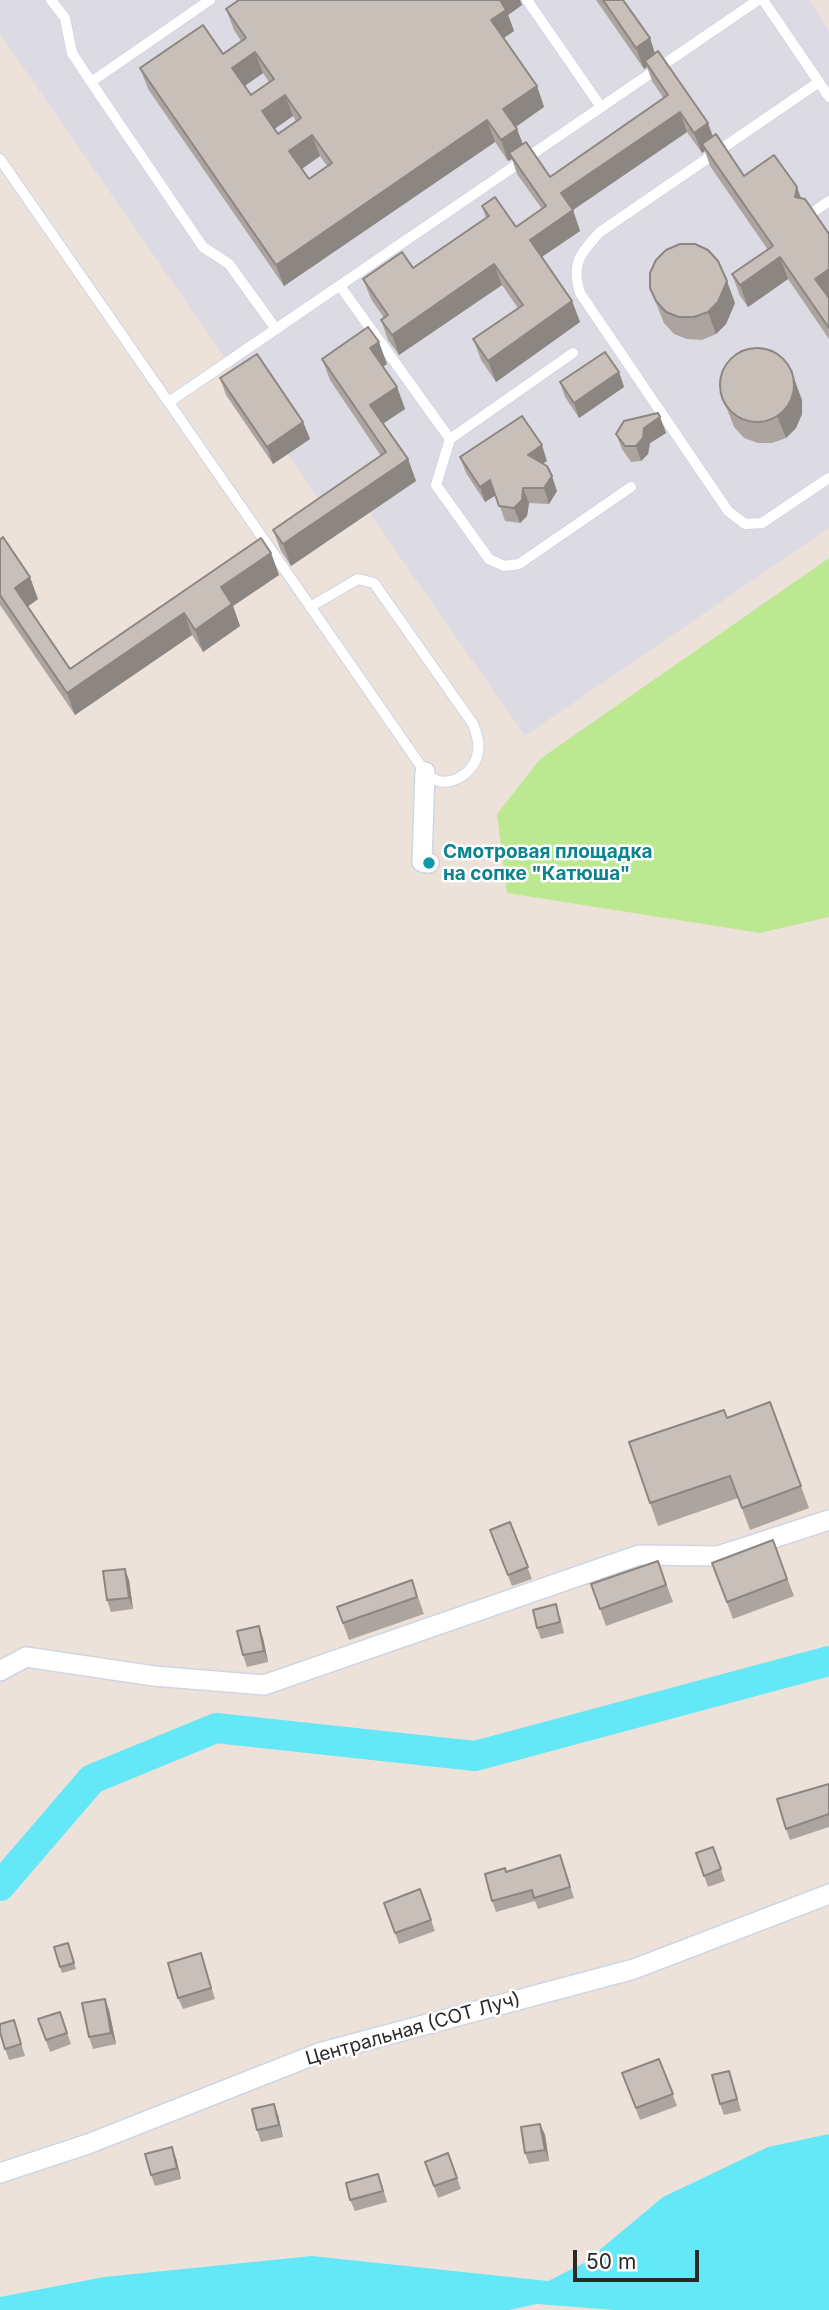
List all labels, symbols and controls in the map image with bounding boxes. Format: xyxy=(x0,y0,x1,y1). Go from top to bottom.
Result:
place label: Смотровая площадка на сопке "Катюша" xyxy=(443,841,653,885)
marker: Смотровая площадка на сопке "Катюша" xyxy=(421,855,437,871)
street label: Центральная (СОТ Луч) xyxy=(303,1987,523,2071)
scale bar xyxy=(577,2236,703,2280)
text: 50 m xyxy=(586,2249,636,2274)

